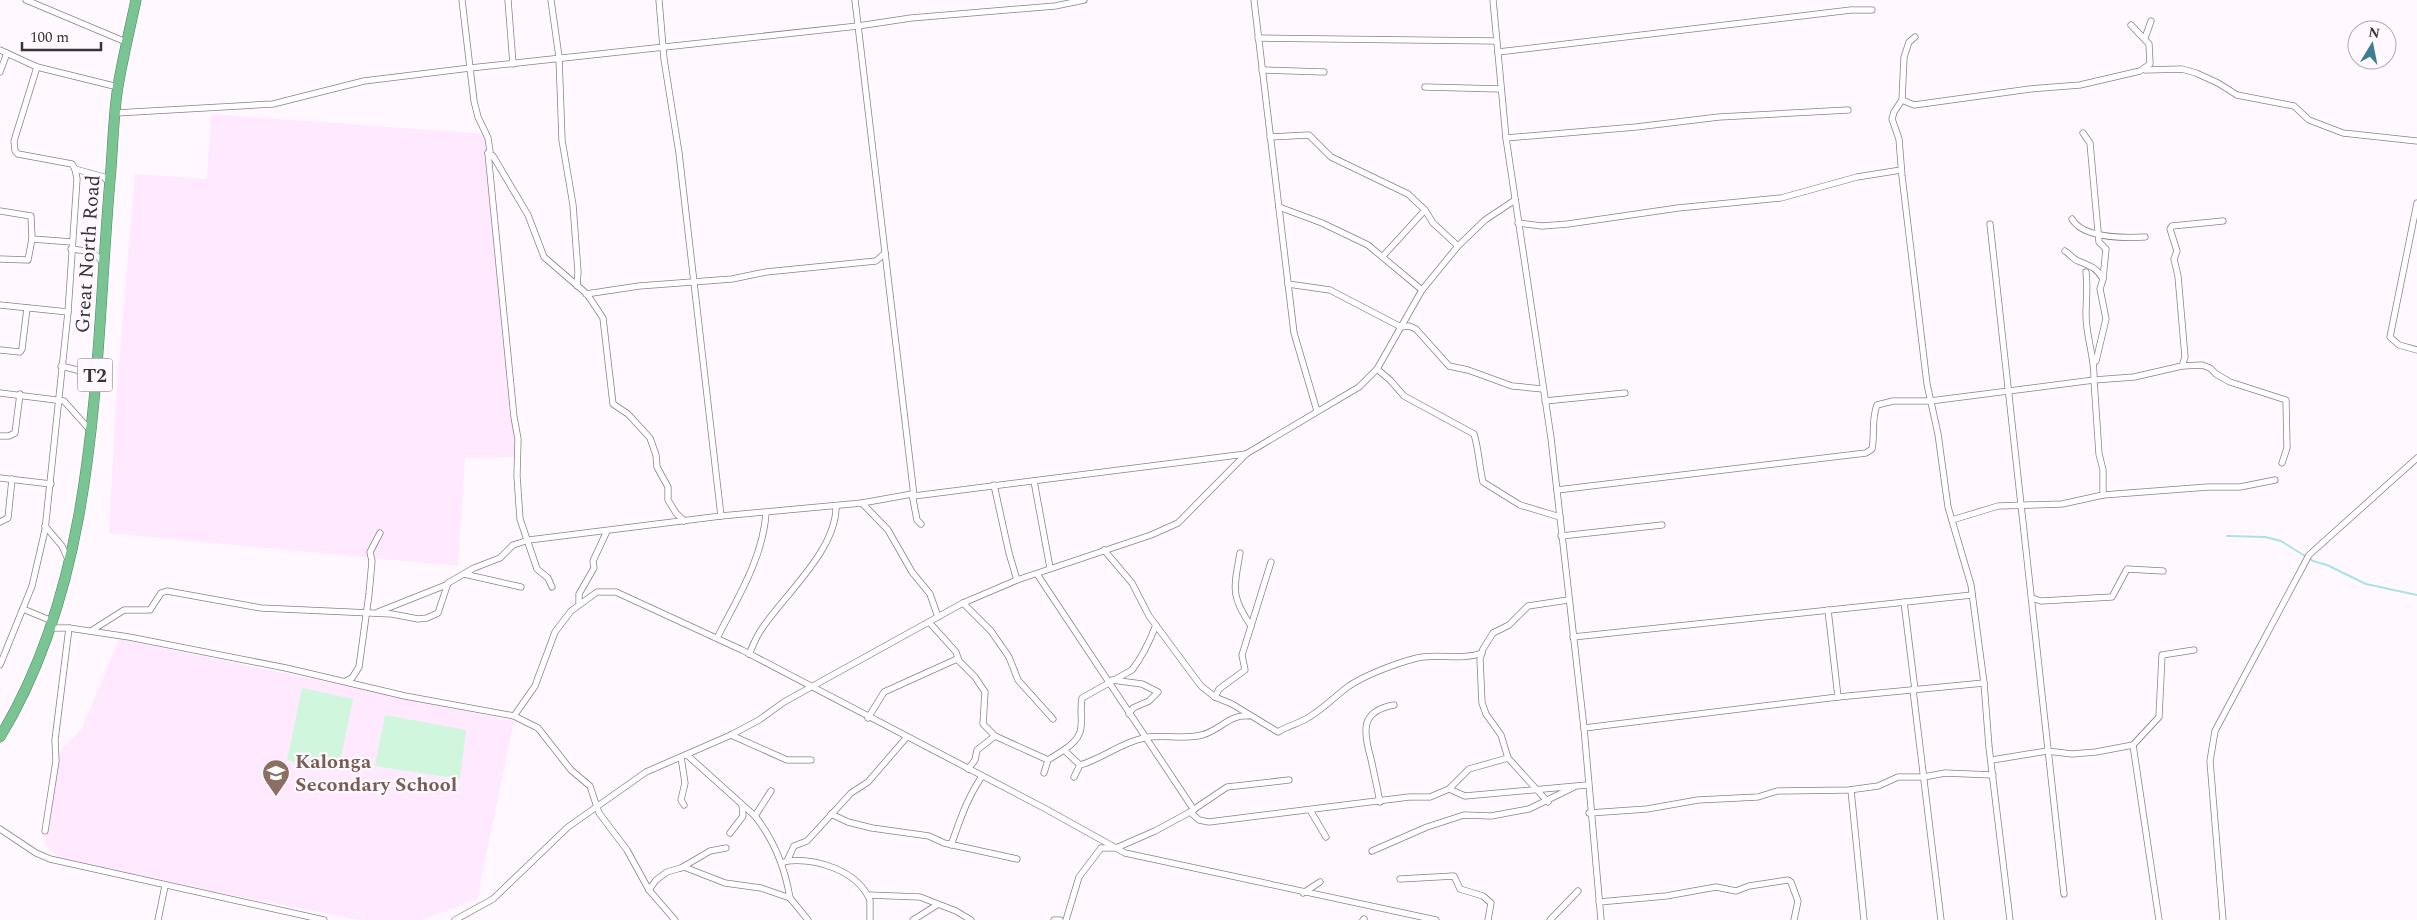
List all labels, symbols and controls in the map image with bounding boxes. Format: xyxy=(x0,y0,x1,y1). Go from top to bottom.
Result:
scale bar xyxy=(22,20,101,52)
north arrow xyxy=(2347,20,2397,70)
text: N xyxy=(2367,21,2382,44)
text: 100 m xyxy=(30,26,69,49)
street label: Great North Road xyxy=(68,174,108,334)
road number: T2 xyxy=(78,358,112,392)
place label: Kalonga Secondary School xyxy=(295,747,457,800)
school or university icon: Kalonga Secondary School xyxy=(261,758,291,797)

